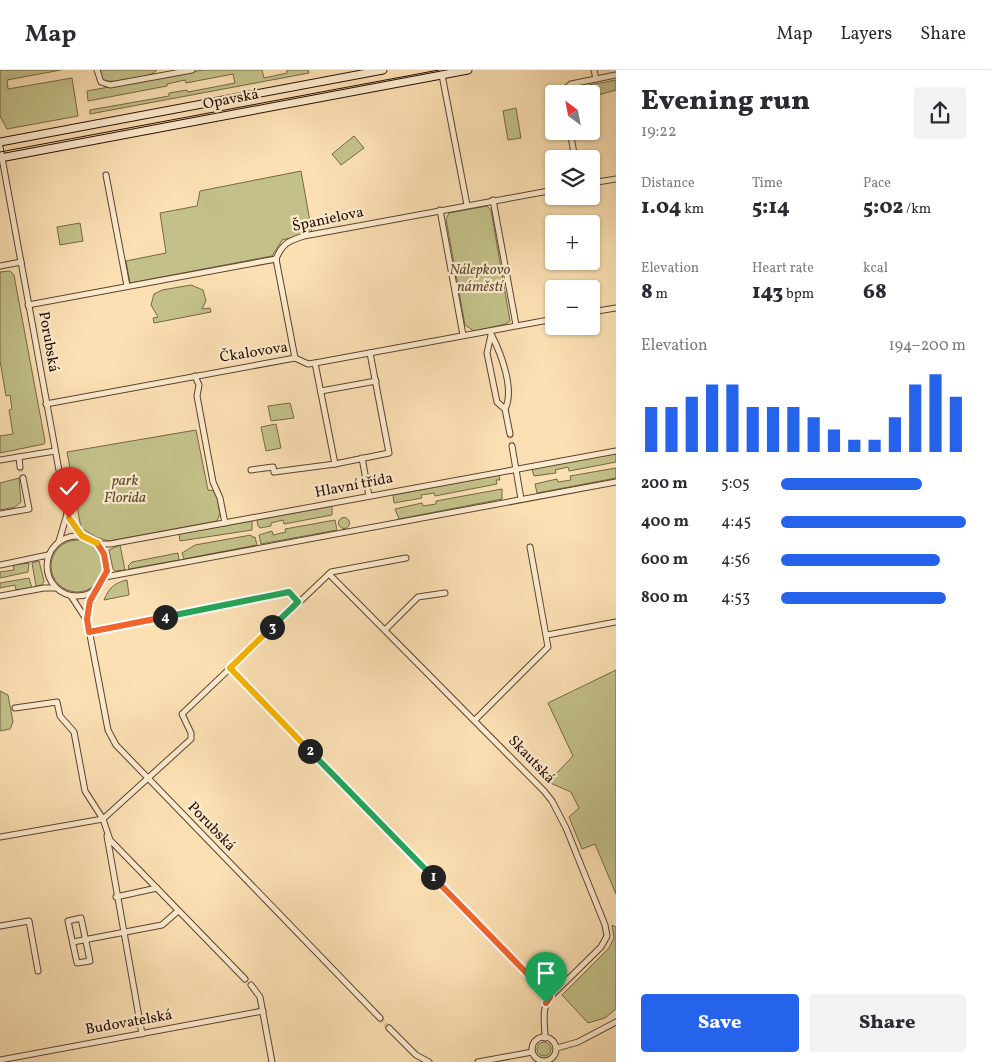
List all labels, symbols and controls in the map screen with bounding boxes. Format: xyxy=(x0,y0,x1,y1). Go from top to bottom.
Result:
text: Map xyxy=(25,18,76,52)
text: Map xyxy=(776,22,812,47)
text: Layers xyxy=(840,22,892,47)
text: Share xyxy=(920,22,966,47)
text: Evening run xyxy=(641,82,810,121)
street label: Opavská xyxy=(201,84,261,116)
north arrow xyxy=(545,85,600,140)
map controls xyxy=(545,85,600,335)
button: share xyxy=(914,87,966,139)
text: 19:22 xyxy=(641,121,676,143)
button: layers xyxy=(545,150,600,205)
text: Distance xyxy=(641,174,695,193)
text: Time xyxy=(752,174,783,193)
text: Pace xyxy=(863,174,891,193)
text: 1.04 xyxy=(641,193,681,222)
text: 5:14 xyxy=(752,193,790,222)
text: 5:02 xyxy=(863,193,903,222)
text: km xyxy=(681,200,704,219)
text: /km xyxy=(903,200,931,219)
street label: Španielova xyxy=(290,202,366,238)
button: + xyxy=(545,215,600,270)
text: Elevation xyxy=(641,259,699,278)
text: Heart rate xyxy=(752,259,814,278)
text: kcal xyxy=(863,259,888,278)
park label: Nálepkovo náměstí xyxy=(450,260,511,298)
text: 8 xyxy=(641,278,653,307)
text: 143 xyxy=(752,278,783,307)
text: 68 xyxy=(863,278,887,307)
button: − xyxy=(545,280,600,335)
text: m xyxy=(653,285,668,304)
text: bpm xyxy=(783,285,814,304)
street label: Porubská xyxy=(32,310,64,374)
text: Elevation xyxy=(641,335,708,357)
text: 194–200 m xyxy=(889,335,966,357)
street label: Čkalovova xyxy=(218,337,290,369)
pin xyxy=(48,467,90,518)
street label: Hlavní třída xyxy=(313,468,395,504)
park label: park Florida xyxy=(104,471,146,509)
text: 200 m xyxy=(641,473,688,495)
text: 5:05 xyxy=(721,473,750,495)
icon: check xyxy=(55,474,83,502)
text: 400 m xyxy=(641,511,689,533)
text: 4:45 xyxy=(721,511,751,533)
text: 600 m xyxy=(641,549,688,571)
text: 4:56 xyxy=(721,549,750,571)
text: 800 m xyxy=(641,587,688,609)
text: 4:53 xyxy=(721,587,750,609)
pin: 4 xyxy=(152,604,178,630)
text: 4 xyxy=(161,608,170,627)
pin: 3 xyxy=(260,614,284,640)
text: 3 xyxy=(269,618,276,637)
street label: Skautská xyxy=(503,731,559,789)
pin: 2 xyxy=(298,738,322,764)
text: 2 xyxy=(307,742,314,761)
street label: Porubská xyxy=(182,798,240,856)
pin: 1 xyxy=(420,864,446,890)
text: 1 xyxy=(431,868,436,887)
pin xyxy=(525,952,567,1003)
icon: arrive xyxy=(532,959,560,987)
button: Save xyxy=(641,994,799,1052)
button: Share xyxy=(809,994,966,1052)
street label: Budovatelská xyxy=(84,1005,174,1041)

